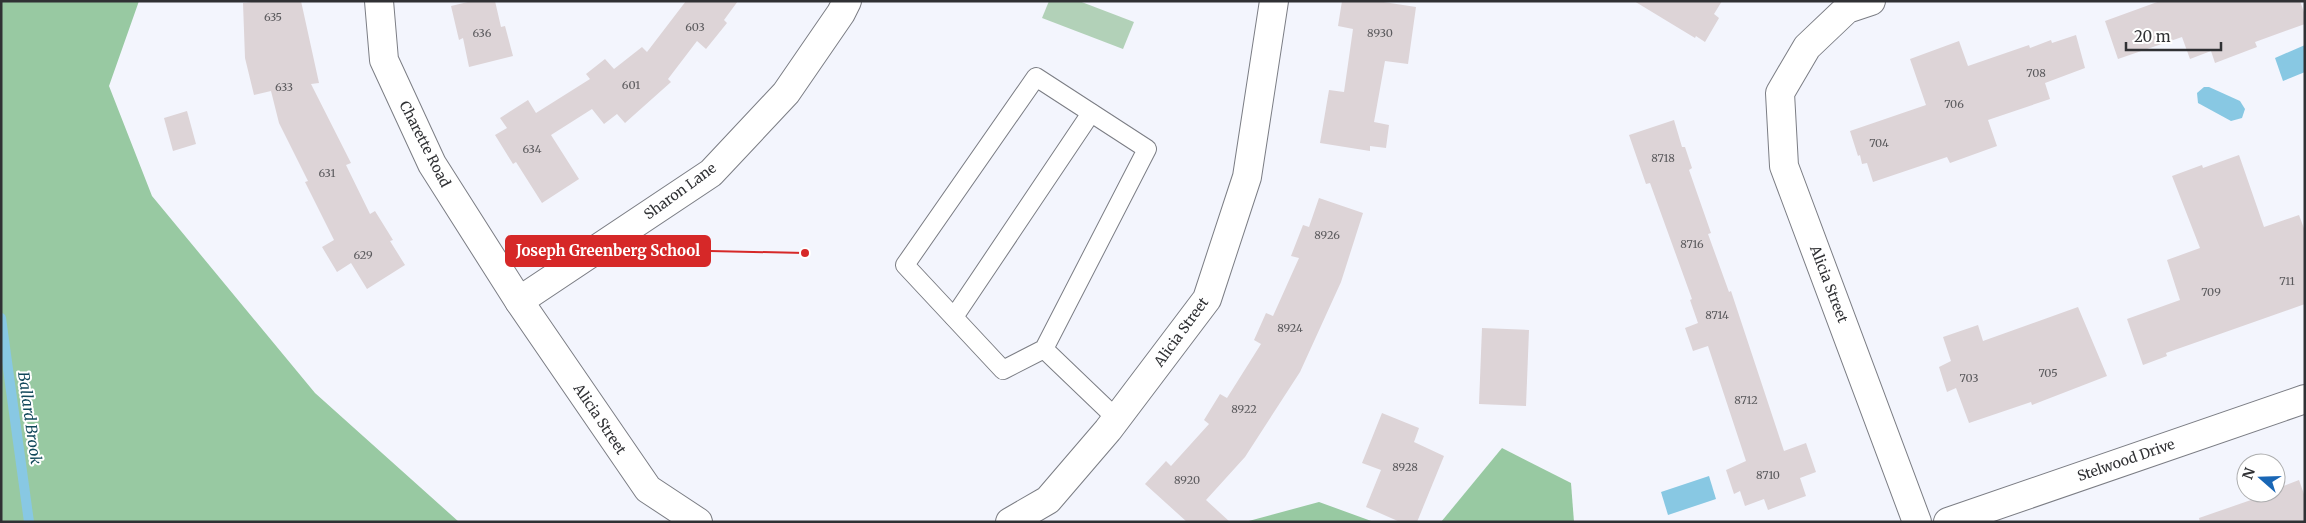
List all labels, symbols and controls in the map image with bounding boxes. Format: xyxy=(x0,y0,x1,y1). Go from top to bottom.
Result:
house number: 635 xyxy=(264,10,282,24)
house number: 603 xyxy=(685,20,705,34)
scale bar xyxy=(2126,20,2221,52)
house number: 636 xyxy=(473,26,492,40)
house number: 8930 xyxy=(1367,26,1393,40)
text: 20 m xyxy=(2134,27,2171,46)
house number: 708 xyxy=(2026,66,2046,80)
house number: 601 xyxy=(622,78,640,92)
house number: 633 xyxy=(275,80,293,94)
house number: 706 xyxy=(1944,97,1964,111)
street label: Charette Road xyxy=(396,98,455,191)
house number: 704 xyxy=(1869,136,1889,150)
house number: 634 xyxy=(523,142,542,156)
house number: 8718 xyxy=(1651,151,1675,165)
street label: Sharon Lane xyxy=(640,159,720,223)
house number: 631 xyxy=(319,166,335,180)
house number: 8926 xyxy=(1314,228,1340,242)
callout: Joseph Greenberg School xyxy=(506,236,710,266)
house number: 8716 xyxy=(1680,237,1704,251)
text: Joseph Greenberg School xyxy=(515,241,700,260)
street label: Alicia Street xyxy=(1806,242,1852,326)
house number: 629 xyxy=(353,248,373,262)
house number: 711 xyxy=(2279,274,2295,288)
house number: 709 xyxy=(2201,285,2221,299)
street label: Alicia Street xyxy=(1149,293,1212,371)
house number: 8714 xyxy=(1705,308,1729,322)
house number: 8924 xyxy=(1277,321,1303,335)
house number: 705 xyxy=(2038,366,2058,380)
water label: Ballard Brook xyxy=(14,371,46,466)
house number: 703 xyxy=(1960,371,1978,385)
street label: Alicia Street xyxy=(569,379,630,458)
house number: 8712 xyxy=(1734,393,1758,407)
house number: 8922 xyxy=(1231,402,1257,416)
street label: Stelwood Drive xyxy=(2075,435,2177,485)
north arrow xyxy=(2236,453,2286,503)
house number: 8928 xyxy=(1392,460,1418,474)
text: N xyxy=(2238,465,2259,482)
house number: 8710 xyxy=(1756,468,1780,482)
house number: 8920 xyxy=(1174,473,1200,487)

